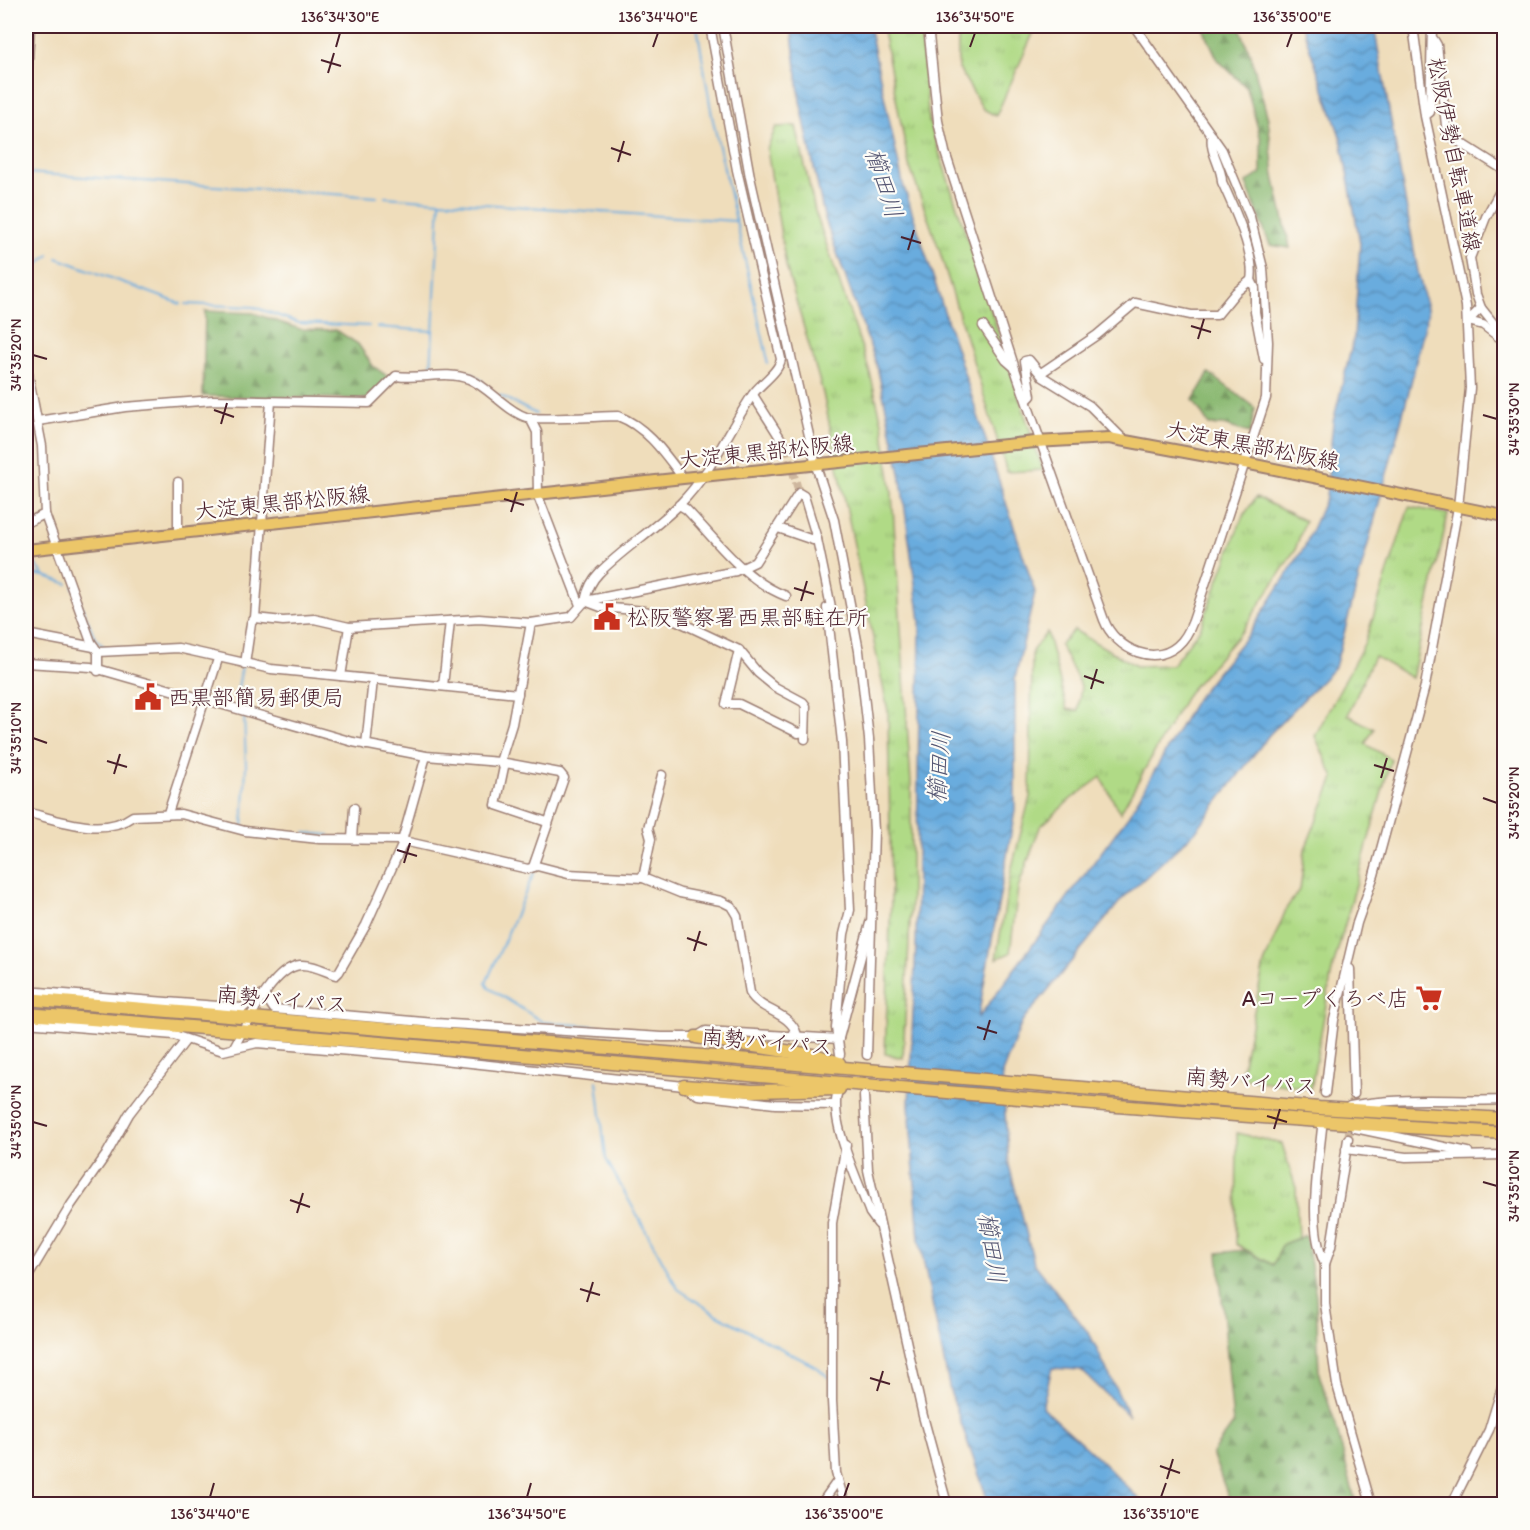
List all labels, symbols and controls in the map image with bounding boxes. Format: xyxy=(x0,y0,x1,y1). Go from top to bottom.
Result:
text: 136°34'30"E xyxy=(301,8,379,26)
text: 136°34'40"E xyxy=(618,8,698,26)
text: 136°34'50"E xyxy=(936,8,1014,26)
text: 136°35'00"E xyxy=(1253,8,1331,26)
street label: 松阪伊勢自転車道線 xyxy=(1422,55,1487,255)
water label: 櫛田川 xyxy=(860,144,909,222)
text: 34°35'20"N xyxy=(7,318,25,392)
text: 34°35'30"N xyxy=(1505,382,1523,456)
street label: 大淀東黒部松阪線 xyxy=(1164,415,1342,476)
street label: 大淀東黒部松阪線 xyxy=(677,429,855,474)
street label: 大淀東黒部松阪線 xyxy=(193,480,371,525)
public building icon: 松阪警察署西黒部駐在所 xyxy=(592,602,622,632)
place label: 松阪警察署西黒部駐在所 xyxy=(627,604,869,631)
public building icon: 西黒部簡易郵便局 xyxy=(133,682,163,712)
place label: 西黒部簡易郵便局 xyxy=(168,684,344,711)
text: 34°35'10"N xyxy=(7,702,25,774)
water label: 櫛田川 xyxy=(922,730,955,804)
text: 34°35'20"N xyxy=(1505,766,1523,840)
street label: 南勢バイパス xyxy=(215,980,349,1019)
supermarket icon: Aコープくろべ店 xyxy=(1414,983,1444,1013)
place label: Aコープくろべ店 xyxy=(1242,985,1409,1012)
street label: 南勢バイパス xyxy=(700,1022,834,1061)
street label: 南勢バイパス xyxy=(1184,1062,1318,1101)
text: 34°35'00"N xyxy=(7,1085,25,1159)
text: 34°35'10"N xyxy=(1505,1150,1523,1222)
water label: 櫛田川 xyxy=(973,1210,1012,1286)
text: 136°34'40"E xyxy=(170,1505,250,1523)
text: 136°34'50"E xyxy=(488,1505,566,1523)
text: 136°35'00"E xyxy=(805,1505,883,1523)
text: 136°35'10"E xyxy=(1123,1505,1199,1523)

